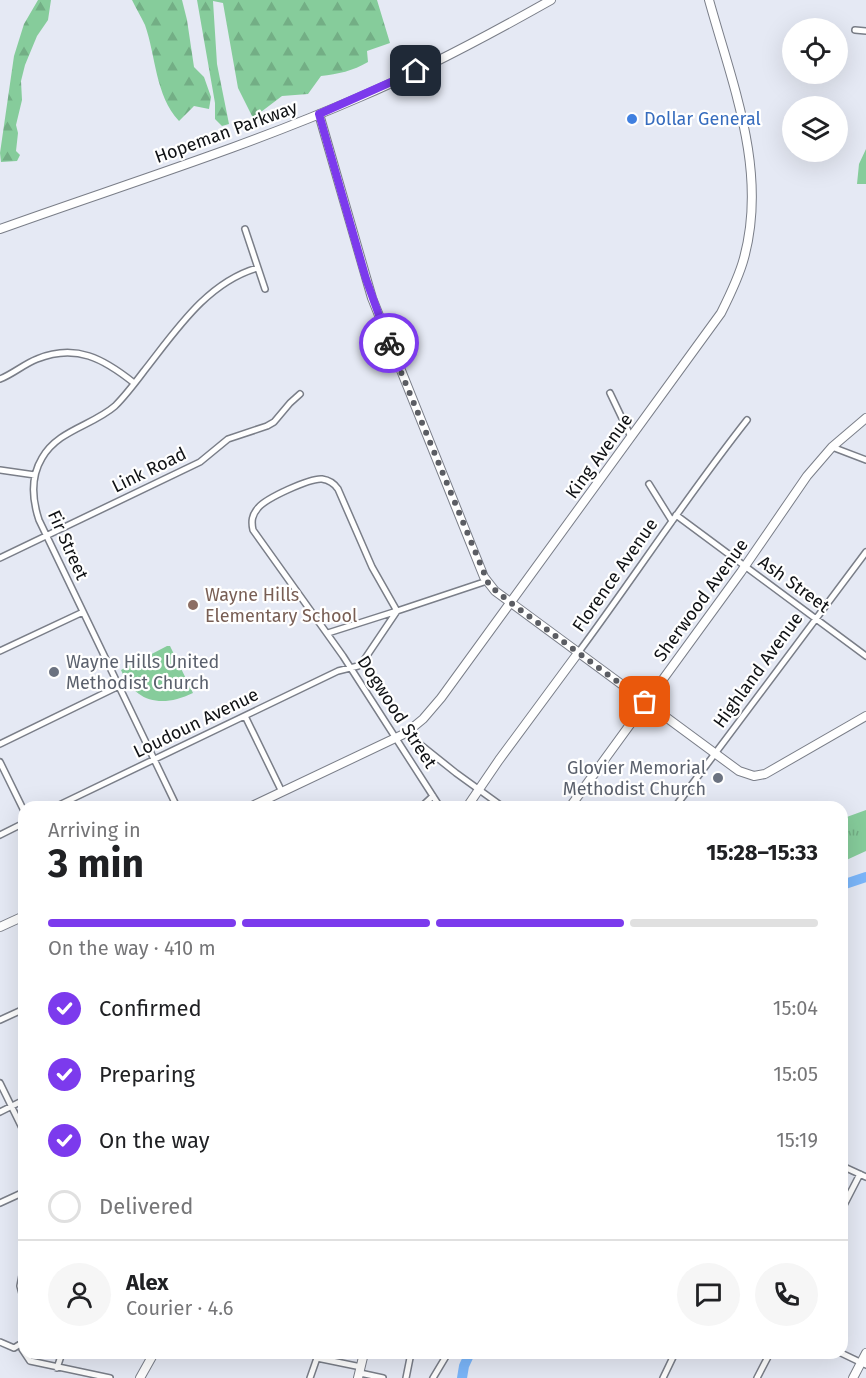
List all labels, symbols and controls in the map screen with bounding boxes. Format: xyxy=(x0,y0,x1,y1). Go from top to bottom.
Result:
map controls xyxy=(782,18,848,162)
button: locate xyxy=(782,18,848,84)
pin xyxy=(390,45,441,96)
icon: home xyxy=(399,54,432,87)
street label: Hopeman Parkway xyxy=(152,96,301,168)
button: layers xyxy=(782,96,848,162)
place label: Dollar General xyxy=(644,108,761,130)
marker: Dollar General xyxy=(625,112,639,126)
courier xyxy=(359,313,419,373)
icon: bike xyxy=(373,327,406,360)
street label: King Avenue xyxy=(561,409,637,503)
street label: Link Road xyxy=(108,443,190,497)
street label: Fir Street xyxy=(43,507,93,584)
street label: Florence Avenue xyxy=(568,514,662,636)
street label: Sherwood Avenue xyxy=(649,534,753,666)
street label: Ash Street xyxy=(754,551,834,618)
place label: Wayne Hills Elementary School xyxy=(205,584,357,627)
marker: Wayne Hills Elementary School xyxy=(186,598,200,612)
street label: Highland Avenue xyxy=(709,608,807,732)
place label: Wayne Hills United Methodist Church xyxy=(66,651,219,694)
street label: Dogwood Street xyxy=(352,652,442,773)
marker: Wayne Hills United Methodist Church xyxy=(47,665,61,679)
pin xyxy=(619,676,670,727)
street label: Loudoun Avenue xyxy=(130,683,262,763)
icon: bag xyxy=(628,685,661,718)
place label: Glovier Memorial Methodist Church xyxy=(563,757,706,800)
marker: Glovier Memorial Methodist Church xyxy=(711,771,725,785)
text: Arriving in xyxy=(48,818,141,842)
text: 15:28–15:33 xyxy=(706,839,818,866)
text: 3 min xyxy=(48,841,144,887)
text: On the way · 410 m xyxy=(48,936,216,960)
icon: check xyxy=(48,992,81,1025)
text: Confirmed xyxy=(99,995,202,1022)
text: 15:04 xyxy=(773,996,818,1020)
icon: check xyxy=(48,1058,81,1091)
text: Preparing xyxy=(99,1061,195,1088)
text: 15:05 xyxy=(773,1062,818,1086)
icon: check xyxy=(48,1124,81,1157)
text: On the way xyxy=(99,1127,210,1154)
text: 15:19 xyxy=(776,1128,818,1152)
text: Delivered xyxy=(99,1193,194,1220)
button: person xyxy=(48,1263,111,1326)
button: chat xyxy=(677,1263,740,1326)
button: phone xyxy=(755,1263,818,1326)
text: Alex xyxy=(126,1269,169,1296)
text: Courier · 4.6 xyxy=(126,1296,233,1320)

